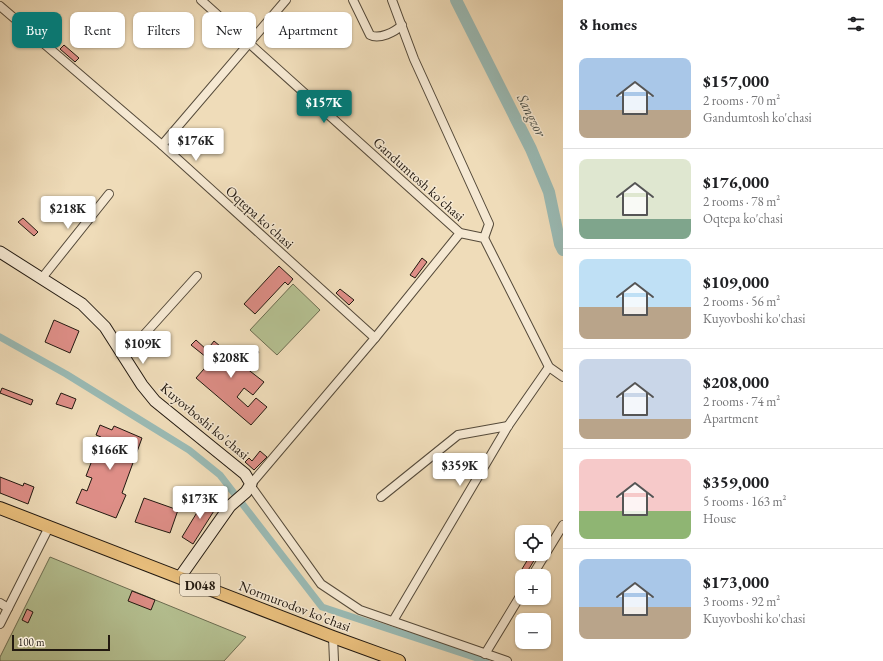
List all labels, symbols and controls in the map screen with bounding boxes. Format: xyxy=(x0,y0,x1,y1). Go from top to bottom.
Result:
chip: Buy xyxy=(12,12,62,48)
chip: Rent xyxy=(70,12,125,48)
chip: Filters xyxy=(133,12,194,48)
chip: New xyxy=(202,12,256,48)
chip: Apartment xyxy=(264,12,352,48)
text: 8 homes xyxy=(579,13,637,35)
icon: filters xyxy=(845,13,867,35)
text: $157,000 xyxy=(703,70,769,92)
icon: home xyxy=(611,74,659,122)
water label: Sangzor xyxy=(513,89,551,141)
pin: $157K xyxy=(296,90,352,124)
text: 2 rooms · 70 m² xyxy=(703,92,780,109)
text: $157K xyxy=(306,94,342,111)
text: Gandumtosh ko'chasi xyxy=(703,109,812,126)
pin: $176K xyxy=(168,128,224,162)
text: $176K xyxy=(178,132,214,149)
street label: Gandumtosh ko'chasi xyxy=(369,133,469,225)
text: $176,000 xyxy=(703,171,769,193)
icon: home xyxy=(611,175,659,223)
street label: Oqtepa ko'chasi xyxy=(222,182,298,253)
text: 2 rooms · 78 m² xyxy=(703,193,780,210)
pin: $218K xyxy=(40,196,96,230)
text: $218K xyxy=(50,200,86,217)
text: Oqtepa ko'chasi xyxy=(703,210,783,227)
text: $109,000 xyxy=(703,271,769,293)
icon: home xyxy=(611,275,659,323)
text: 2 rooms · 56 m² xyxy=(703,293,780,310)
text: Kuyovboshi ko'chasi xyxy=(703,310,806,327)
pin: $109K xyxy=(115,331,171,365)
text: $109K xyxy=(125,335,161,352)
pin: $208K xyxy=(203,345,259,379)
text: $208K xyxy=(213,349,249,366)
text: $208,000 xyxy=(703,371,769,393)
icon: home xyxy=(611,375,659,423)
street label: Kuyovboshi ko'chasi xyxy=(157,379,254,464)
text: 2 rooms · 74 m² xyxy=(703,393,780,410)
text: Apartment xyxy=(703,410,758,427)
pin: $166K xyxy=(82,437,138,471)
text: $166K xyxy=(92,441,128,458)
pin: $359K xyxy=(432,453,488,487)
text: $359K xyxy=(442,457,478,474)
text: $359,000 xyxy=(703,471,769,493)
icon: home xyxy=(611,475,659,523)
pin: $173K xyxy=(172,486,228,520)
text: $173K xyxy=(182,490,218,507)
text: 5 rooms · 163 m² xyxy=(703,493,787,510)
text: House xyxy=(703,510,736,527)
map controls xyxy=(515,525,551,649)
button: locate xyxy=(515,525,551,561)
button: + xyxy=(515,569,551,605)
text: $173,000 xyxy=(703,571,769,593)
road number: D048 xyxy=(180,574,220,596)
icon: home xyxy=(611,575,659,623)
street label: Normurodov ko'chasi xyxy=(237,576,354,636)
text: 3 rooms · 92 m² xyxy=(703,593,780,610)
text: Kuyovboshi ko'chasi xyxy=(703,610,806,627)
button: − xyxy=(515,613,551,649)
scale bar xyxy=(12,633,110,652)
text: 100 m xyxy=(18,635,45,649)

